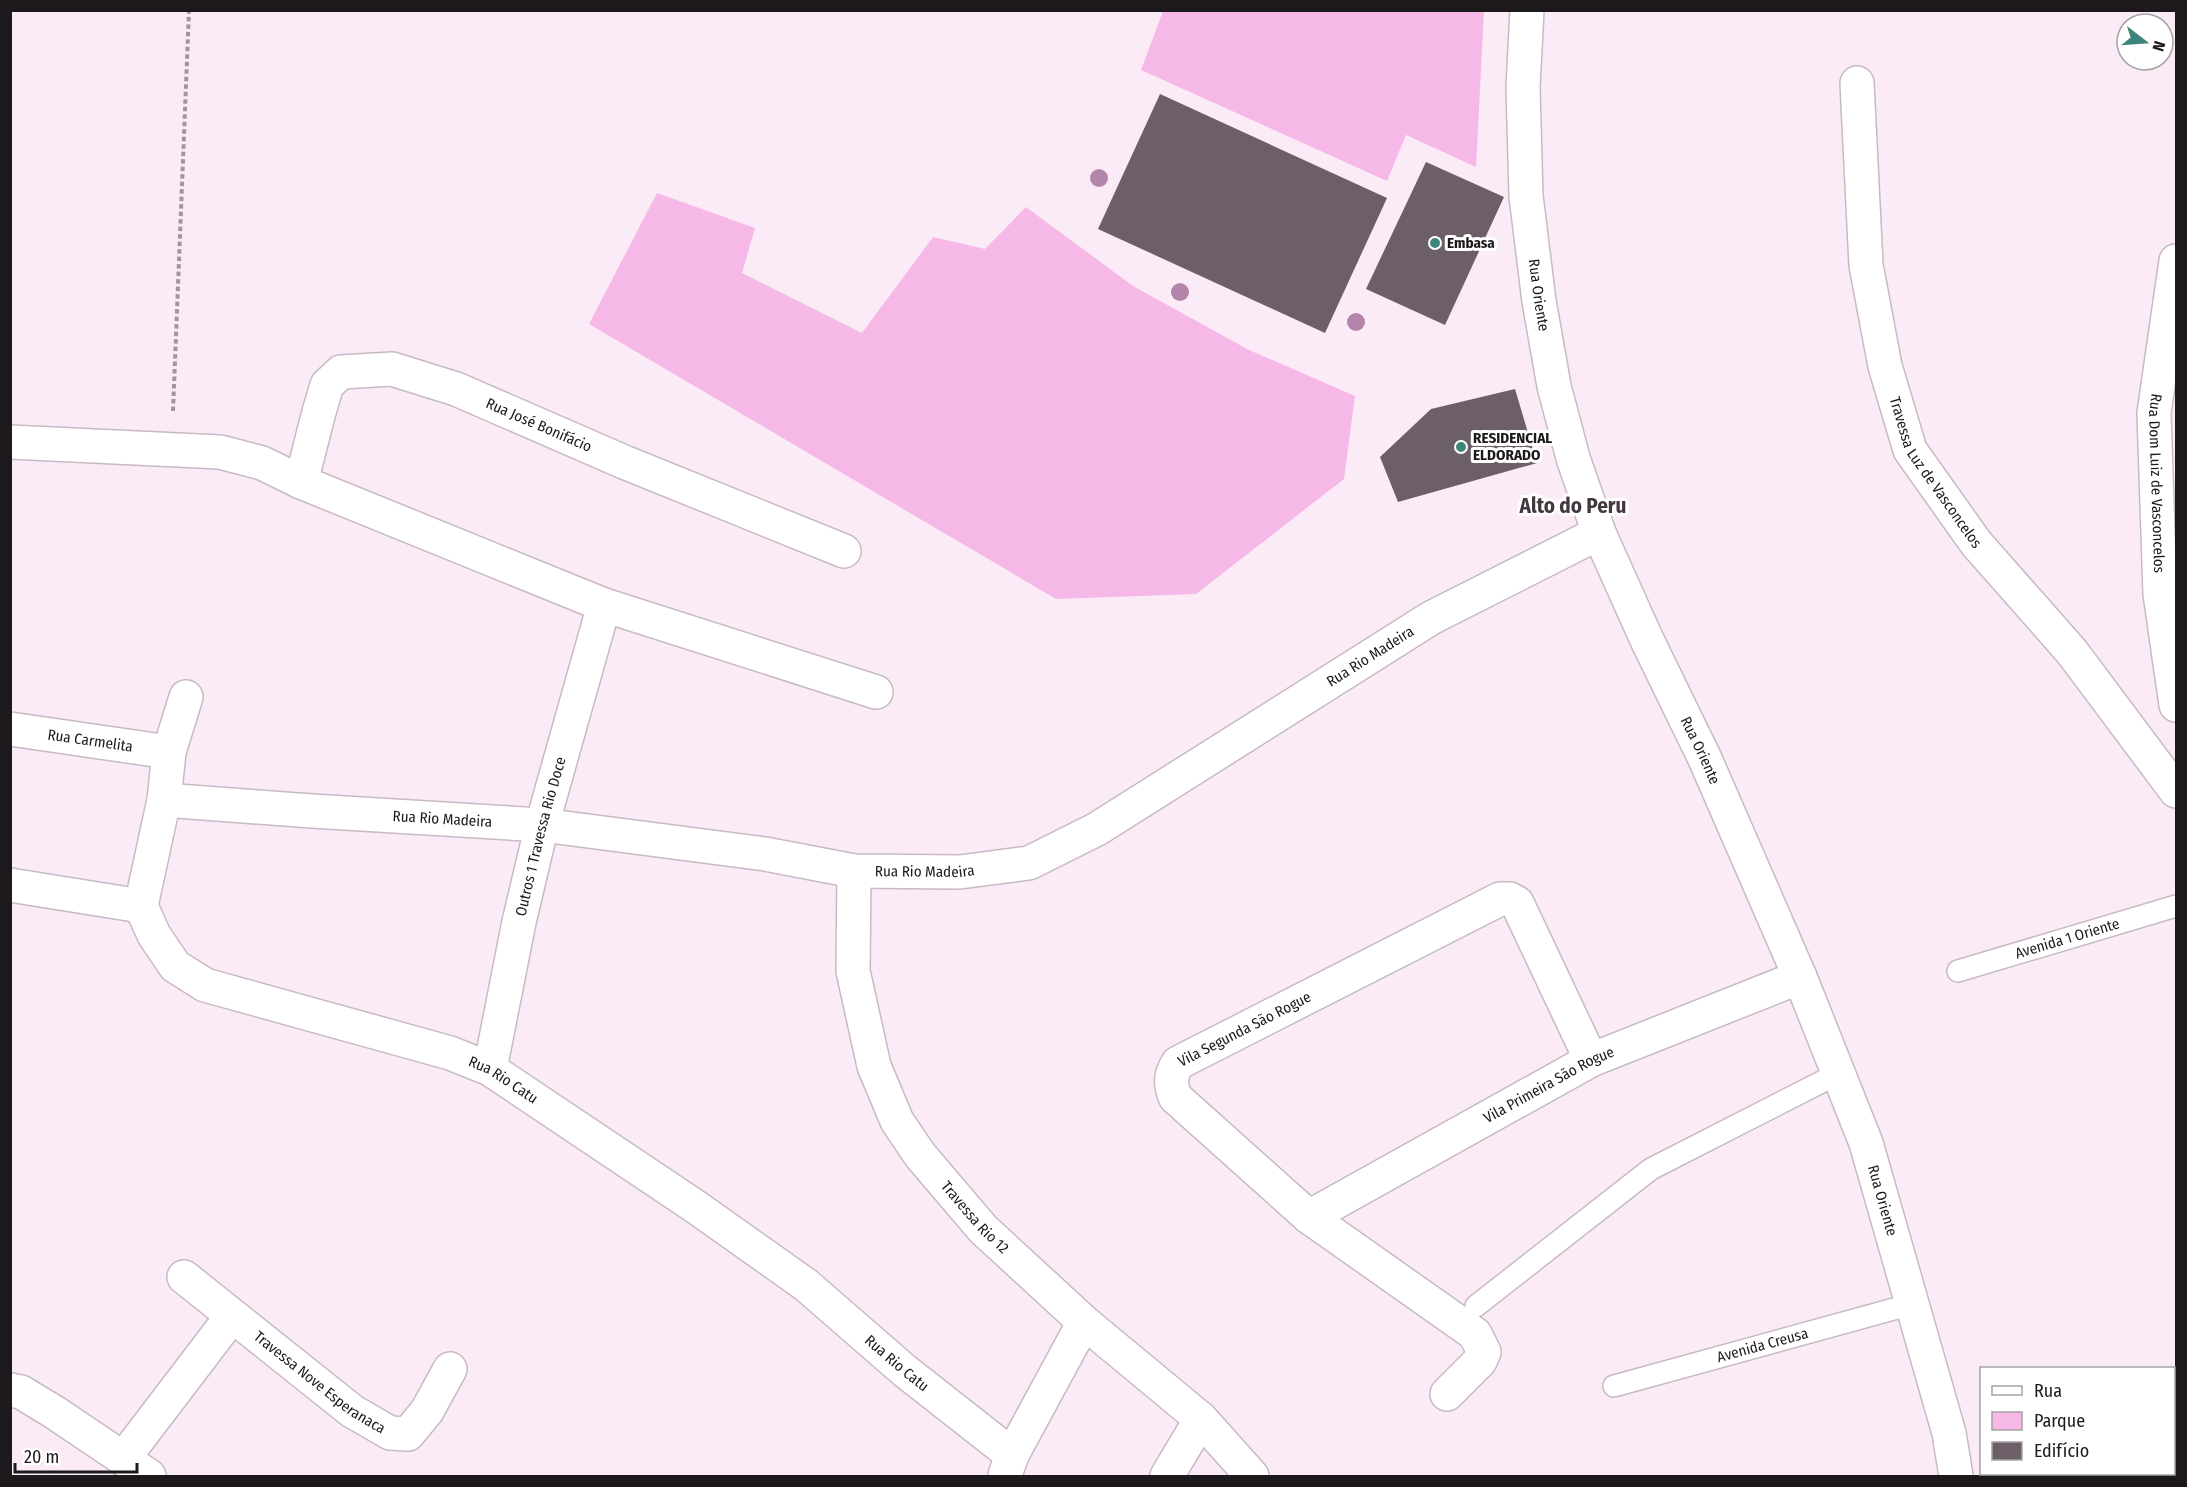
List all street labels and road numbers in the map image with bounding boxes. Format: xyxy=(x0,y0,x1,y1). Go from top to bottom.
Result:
street label: Rua Oriente xyxy=(1525,258,1553,333)
street label: Rua Dom Luiz de Vasconcelos xyxy=(2145,393,2168,573)
street label: Rua José Bonifácio xyxy=(483,394,595,456)
street label: Travessa Luz de Vasconcelos xyxy=(1886,395,1985,552)
street label: Rua Rio Madeira xyxy=(1323,622,1417,691)
street label: Rua Oriente xyxy=(1677,714,1724,787)
street label: Rua Carmelita xyxy=(46,726,134,756)
street label: Outros 1 Travessa Rio Doce xyxy=(512,755,570,918)
street label: Rua Rio Madeira xyxy=(392,807,493,831)
street label: Rua Rio Madeira xyxy=(875,861,976,881)
street label: Avenida 1 Oriente xyxy=(2013,914,2121,962)
street label: Vila Segunda São Rogue xyxy=(1175,988,1314,1071)
street label: Vila Primeira São Rogue xyxy=(1480,1043,1617,1127)
street label: Rua Rio Catu xyxy=(466,1052,541,1107)
street label: Rua Oriente xyxy=(1864,1163,1901,1238)
street label: Travessa Rio 12 xyxy=(937,1177,1013,1257)
street label: Avenida Creusa xyxy=(1715,1324,1810,1366)
street label: Travessa Nove Esperanaca xyxy=(250,1327,389,1437)
street label: Rua Rio Catu xyxy=(861,1331,932,1395)

